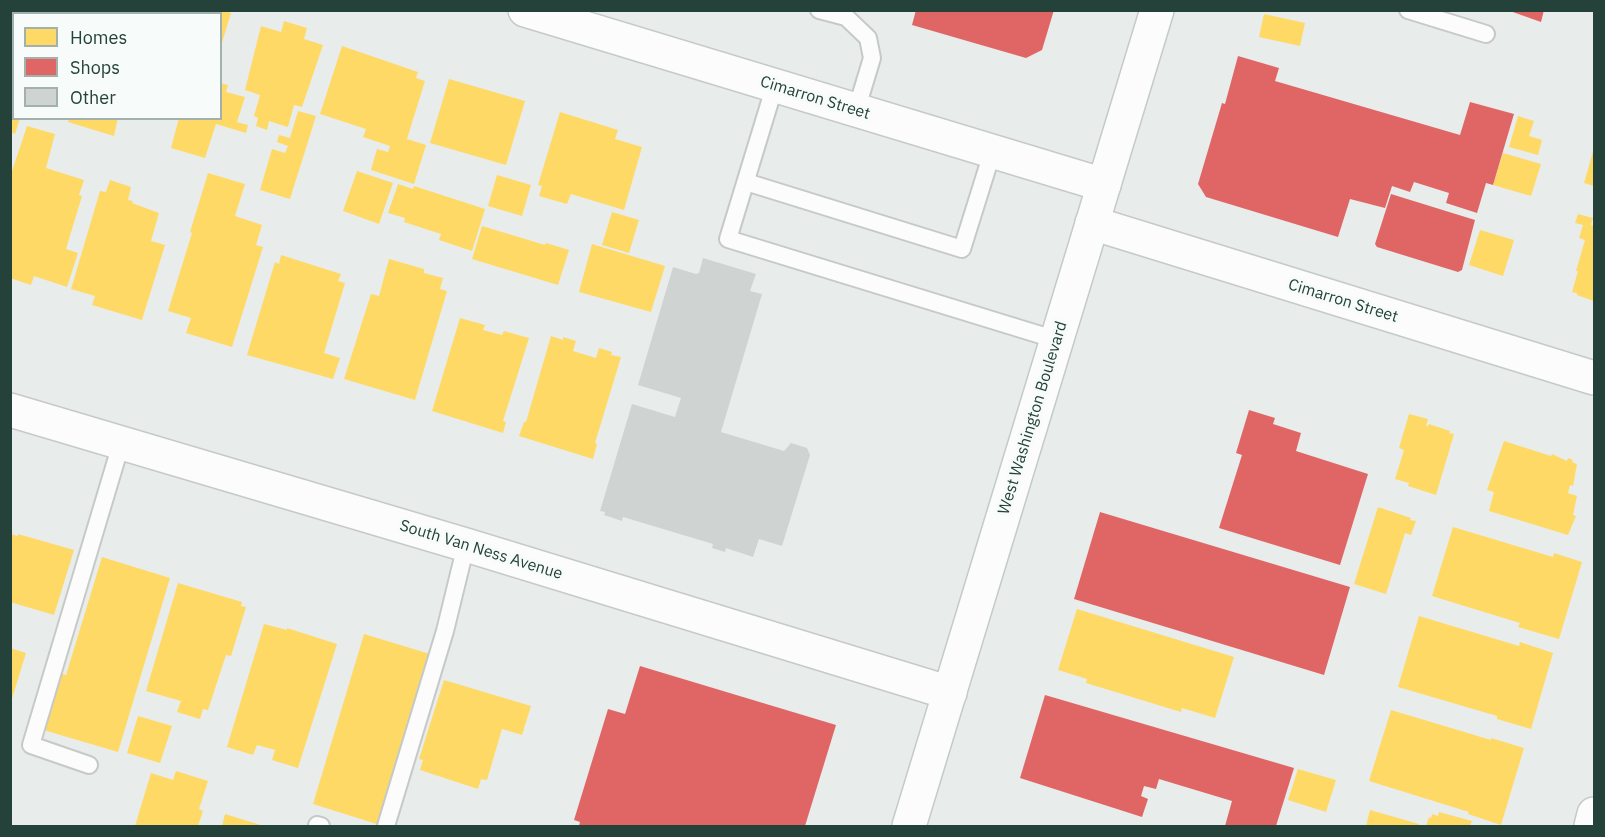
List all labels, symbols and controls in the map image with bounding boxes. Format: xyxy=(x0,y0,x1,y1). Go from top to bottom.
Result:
legend xyxy=(12,12,222,120)
text: Homes xyxy=(70,26,127,49)
text: Shops xyxy=(70,56,120,79)
street label: Cimarron Street xyxy=(758,72,872,124)
text: Other xyxy=(70,86,116,109)
street label: Cimarron Street xyxy=(1286,275,1400,327)
street label: West Washington Boulevard xyxy=(994,319,1072,517)
street label: South Van Ness Avenue xyxy=(397,516,565,584)

